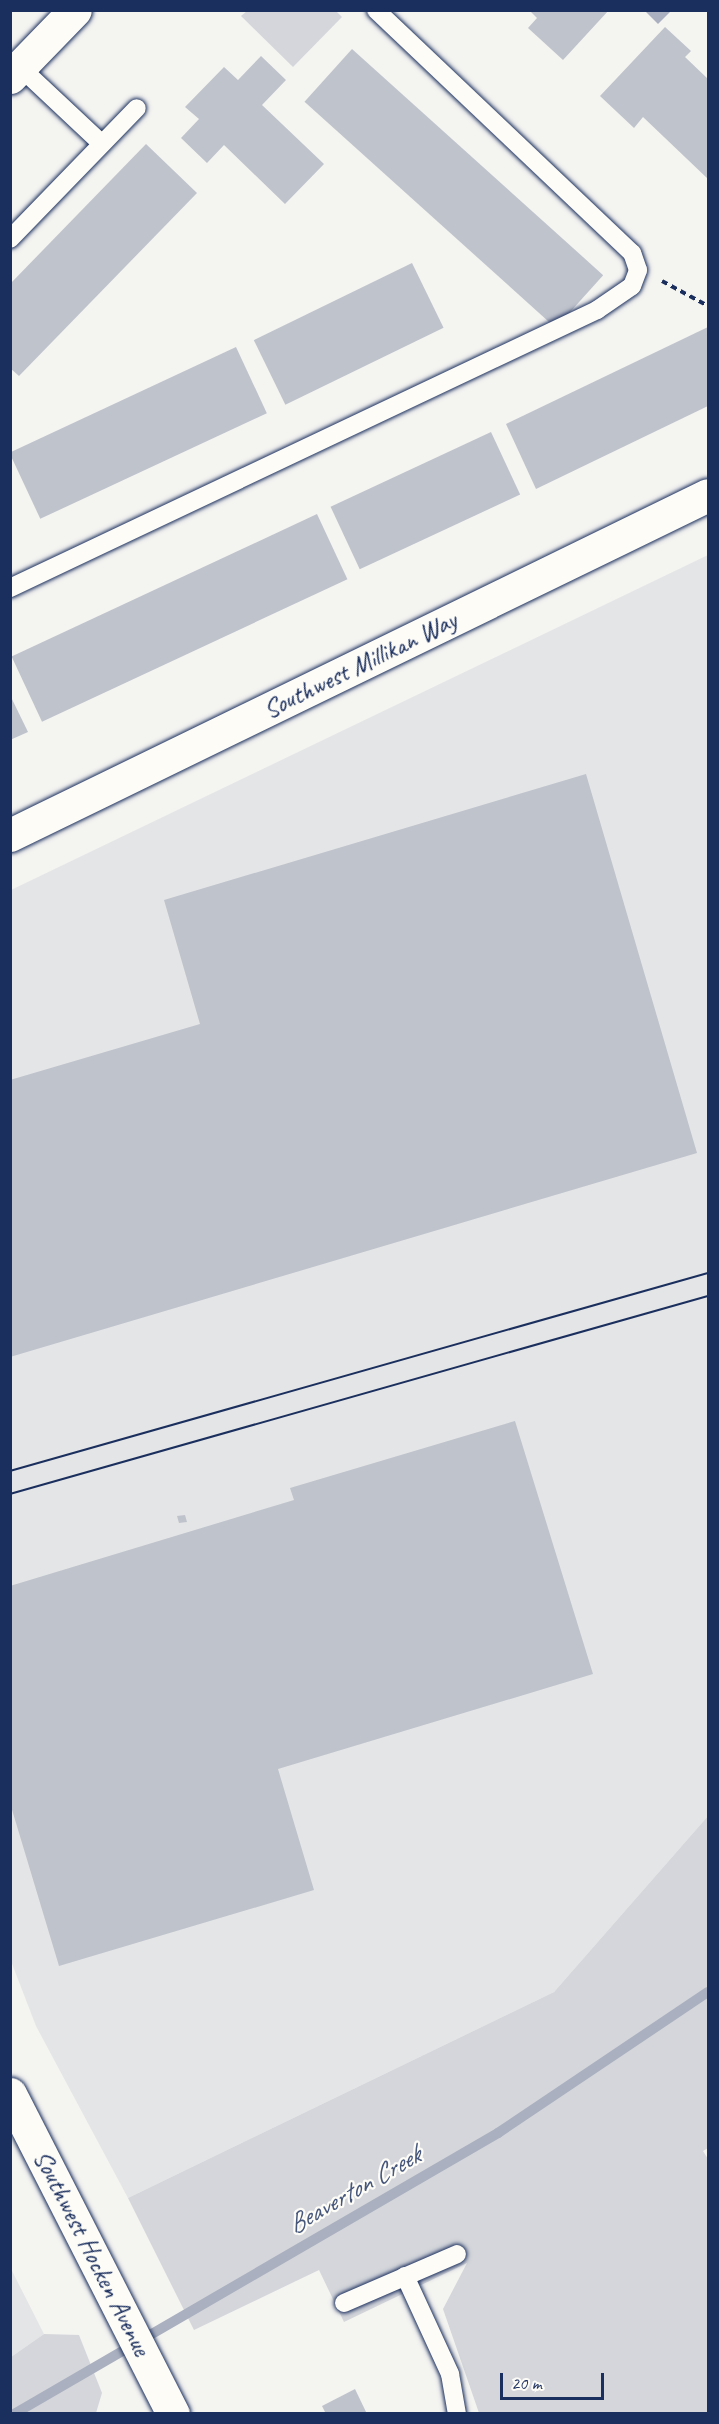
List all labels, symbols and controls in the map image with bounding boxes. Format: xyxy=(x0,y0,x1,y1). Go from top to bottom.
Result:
street label: Southwest Millikan Way xyxy=(258,605,462,725)
water label: Beaverton Creek xyxy=(282,2139,426,2241)
street label: Southwest Hocken Avenue xyxy=(27,2145,157,2361)
scale bar xyxy=(503,2361,606,2399)
text: 20 m xyxy=(511,2372,542,2394)

